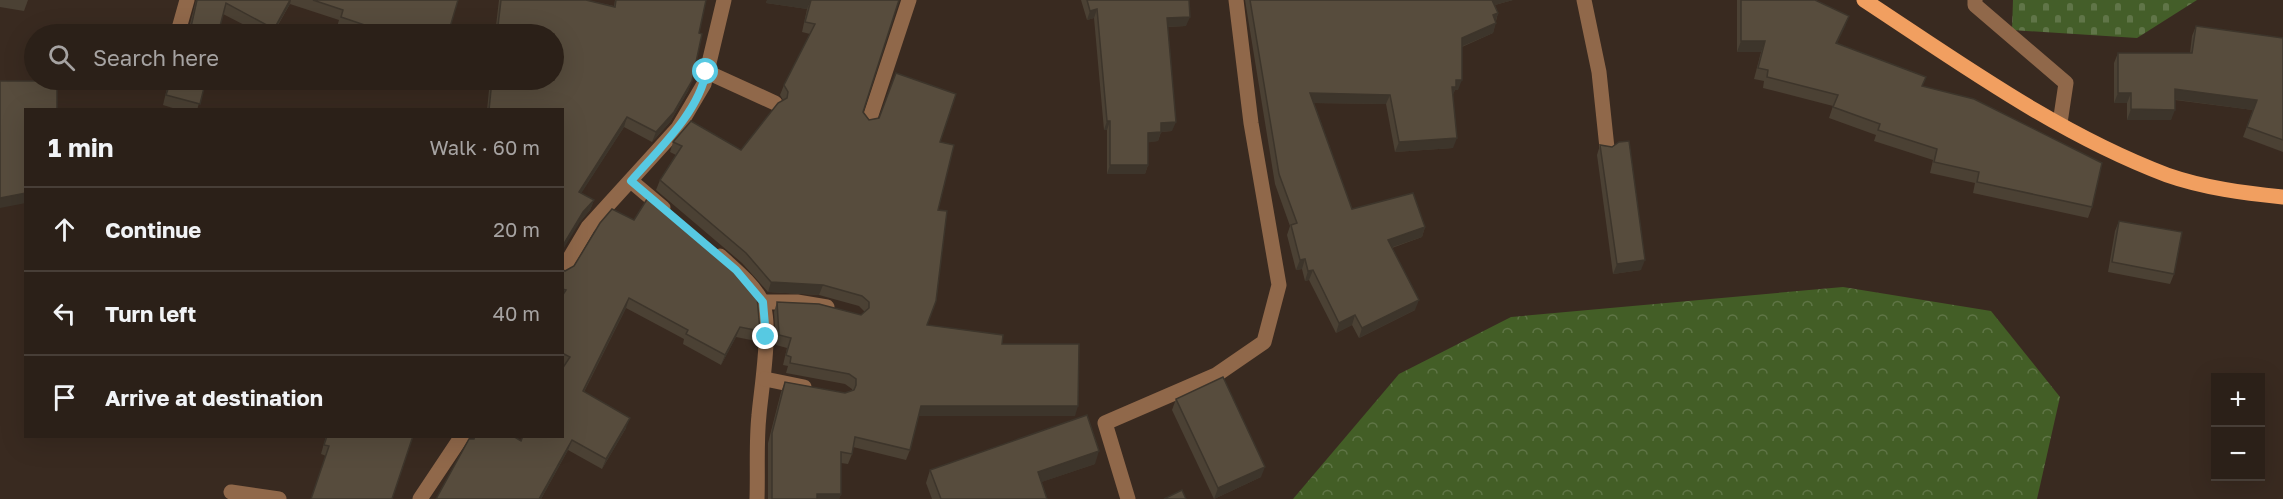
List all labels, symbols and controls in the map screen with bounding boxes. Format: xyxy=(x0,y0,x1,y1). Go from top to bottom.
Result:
search box xyxy=(24,24,564,90)
icon: search xyxy=(45,41,78,74)
text: Search here xyxy=(93,44,219,71)
route start xyxy=(692,58,718,84)
text: 1 min xyxy=(48,132,114,163)
text: Walk · 60 m xyxy=(429,135,540,159)
icon: ahead xyxy=(48,213,81,246)
text: Continue xyxy=(105,216,201,243)
text: 20 m xyxy=(493,217,540,241)
icon: left xyxy=(48,297,81,330)
text: Turn left xyxy=(105,300,196,327)
text: 40 m xyxy=(493,301,540,325)
route end xyxy=(752,323,778,349)
map controls xyxy=(2211,373,2265,481)
button: + xyxy=(2211,373,2265,427)
icon: arrive xyxy=(48,381,81,414)
text: Arrive at destination xyxy=(105,384,323,411)
button: − xyxy=(2211,427,2265,481)

